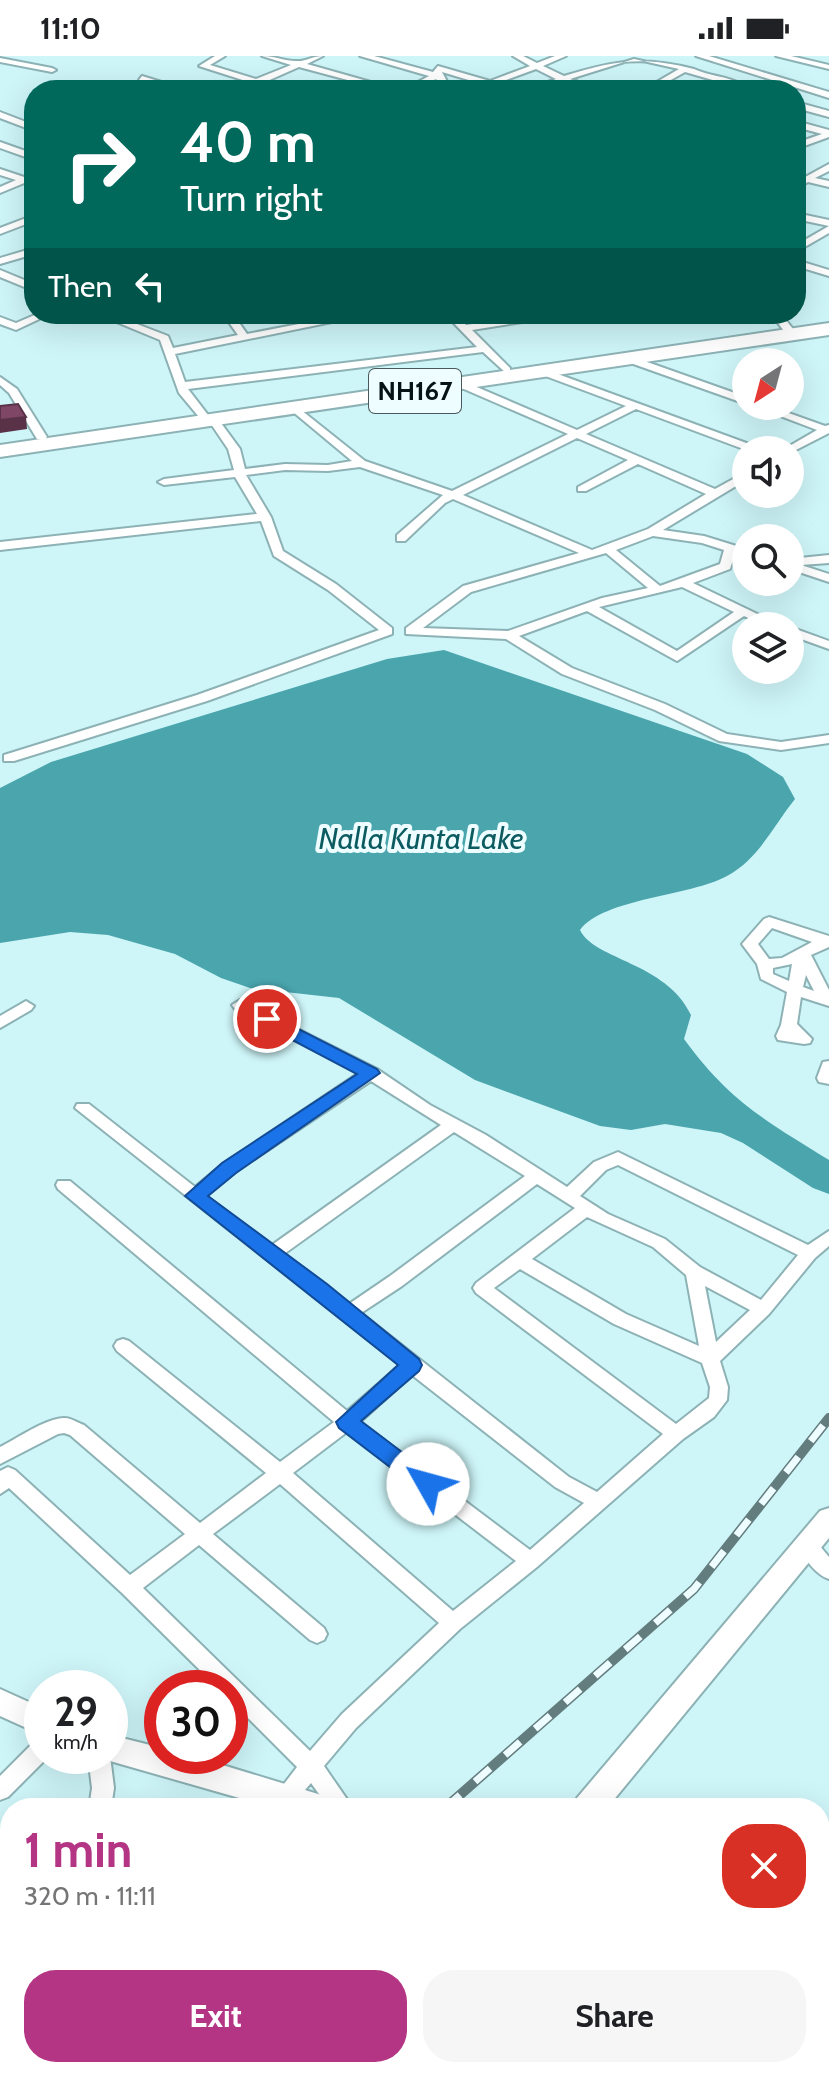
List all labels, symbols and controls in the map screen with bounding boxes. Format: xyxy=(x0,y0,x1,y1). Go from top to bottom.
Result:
text: 11:10 xyxy=(40,10,101,47)
text: 40 m xyxy=(180,108,316,176)
icon: right xyxy=(48,112,152,216)
text: Turn right xyxy=(180,176,323,220)
icon: left xyxy=(128,264,172,308)
text: Then xyxy=(48,268,112,305)
north arrow xyxy=(732,348,804,420)
map controls xyxy=(732,348,804,684)
road number: NH167 xyxy=(369,369,461,413)
button: sound xyxy=(732,436,804,508)
button: search xyxy=(732,524,804,596)
button: layers xyxy=(732,612,804,684)
water label: Nalla Kunta Lake xyxy=(318,820,524,857)
pin xyxy=(233,985,301,1053)
icon: arrive xyxy=(245,997,289,1041)
position arrow xyxy=(386,1442,470,1526)
speed limit sign: 30 xyxy=(144,1670,248,1774)
text: 29 xyxy=(54,1687,98,1736)
text: km/h xyxy=(54,1730,98,1754)
text: 1 min xyxy=(24,1821,132,1879)
button: close xyxy=(722,1824,806,1908)
text: 320 m · 11:11 xyxy=(24,1880,156,1912)
button: Exit xyxy=(24,1970,407,2062)
button: Share xyxy=(423,1970,806,2062)

